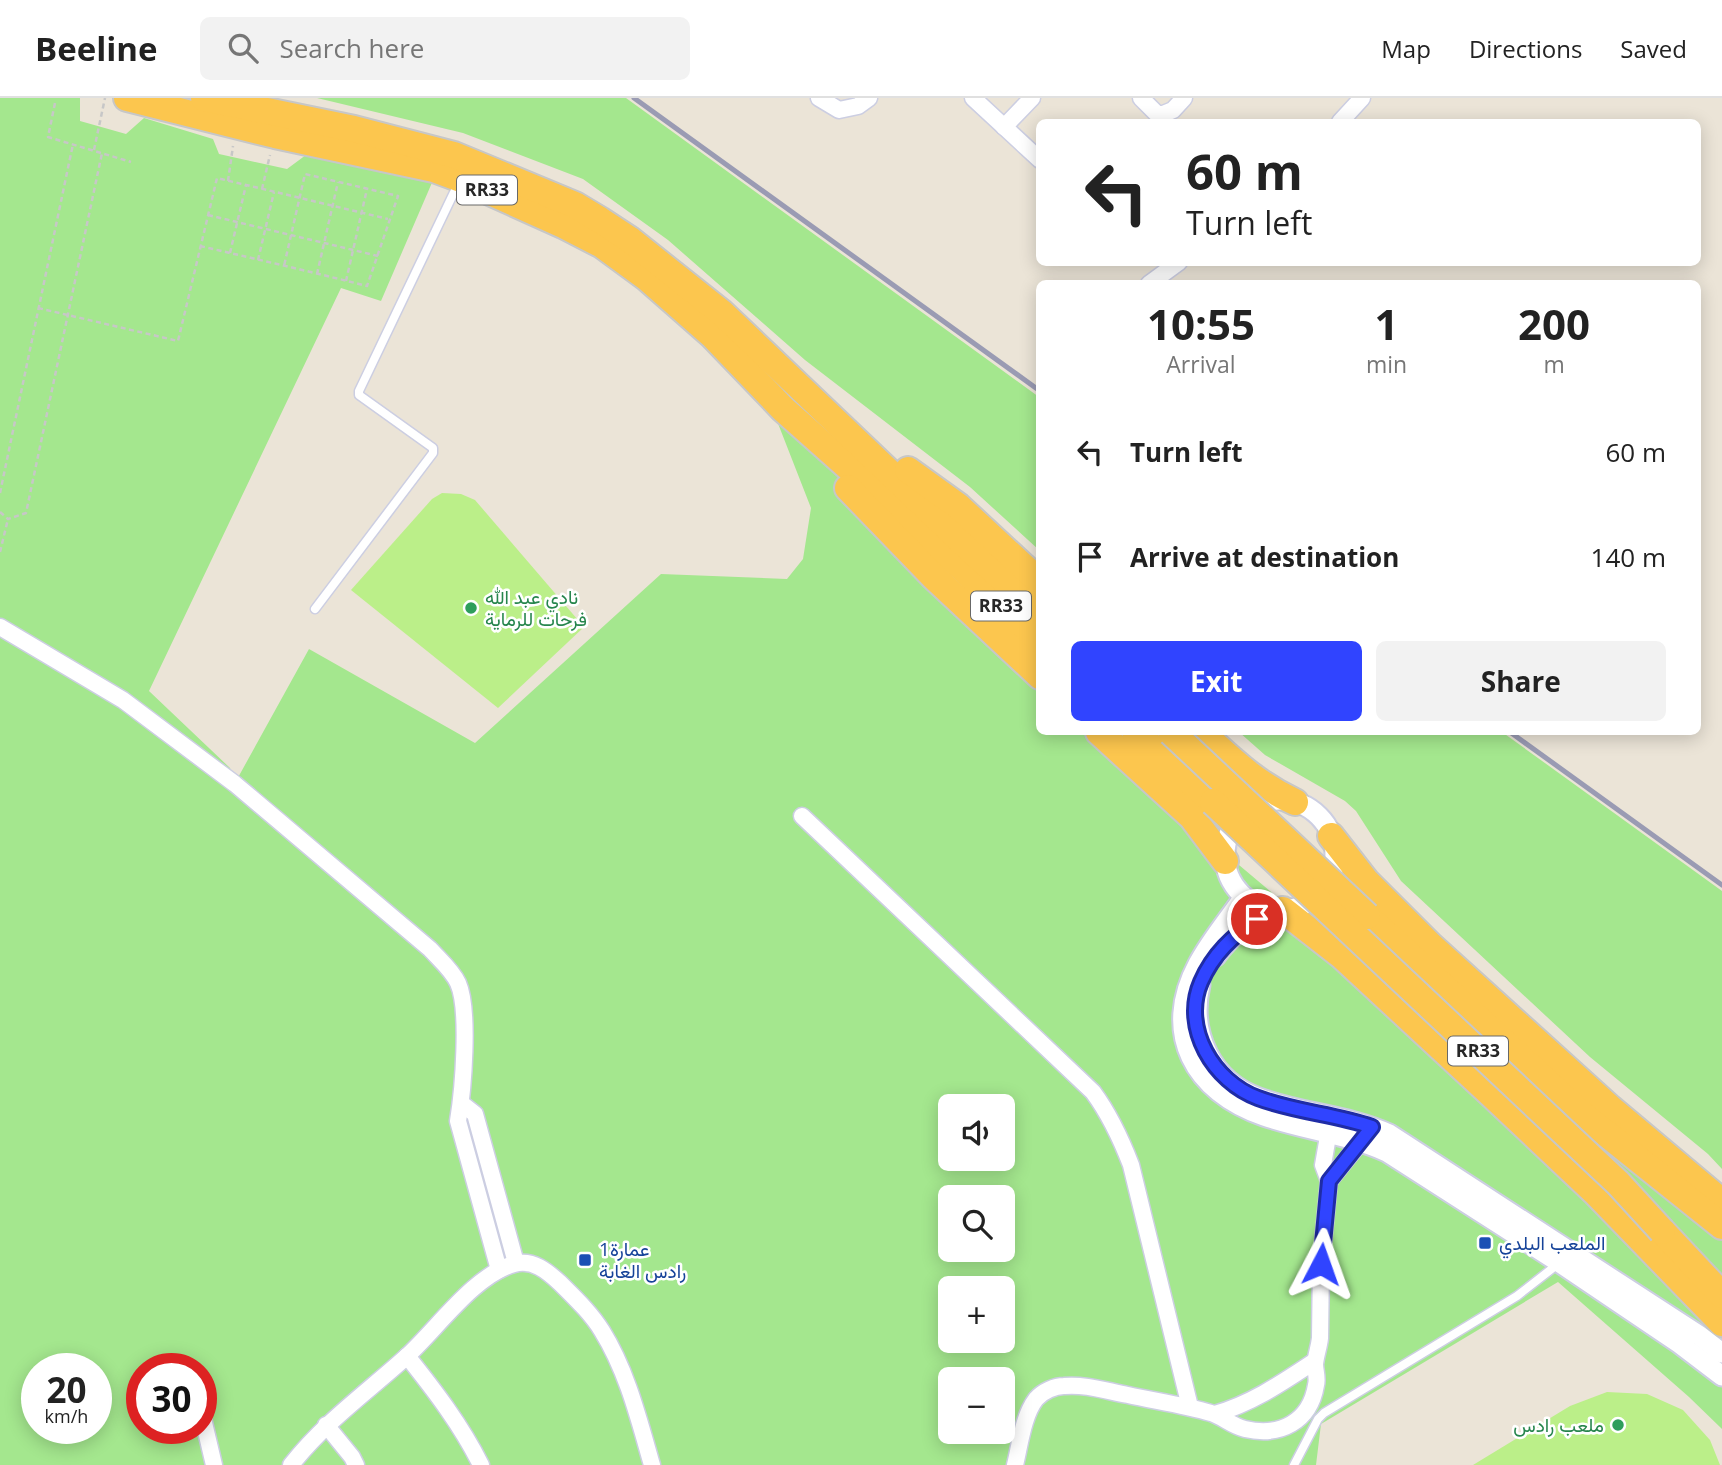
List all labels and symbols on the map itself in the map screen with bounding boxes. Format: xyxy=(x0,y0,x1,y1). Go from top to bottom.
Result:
road number: RR33 xyxy=(457,176,517,204)
place label: نادي عبد الله فرحات للرماية xyxy=(485,584,587,632)
road number: RR33 xyxy=(971,592,1031,620)
marker: نادي عبد الله فرحات للرماية xyxy=(463,600,479,616)
pin xyxy=(1227,889,1287,949)
road number: RR33 xyxy=(1448,1036,1508,1066)
position arrow xyxy=(1284,1227,1358,1301)
place label: الملعب البلدي xyxy=(1499,1230,1605,1259)
marker: الملعب البلدي xyxy=(1477,1235,1493,1251)
place label: 1عمارة رادس الغابة xyxy=(599,1236,686,1284)
marker: 1عمارة رادس الغابة xyxy=(577,1252,593,1268)
speed limit sign: 30 xyxy=(126,1353,217,1444)
place label: ملعب رادس xyxy=(1513,1412,1604,1438)
marker: ملعب رادس xyxy=(1610,1417,1626,1433)

